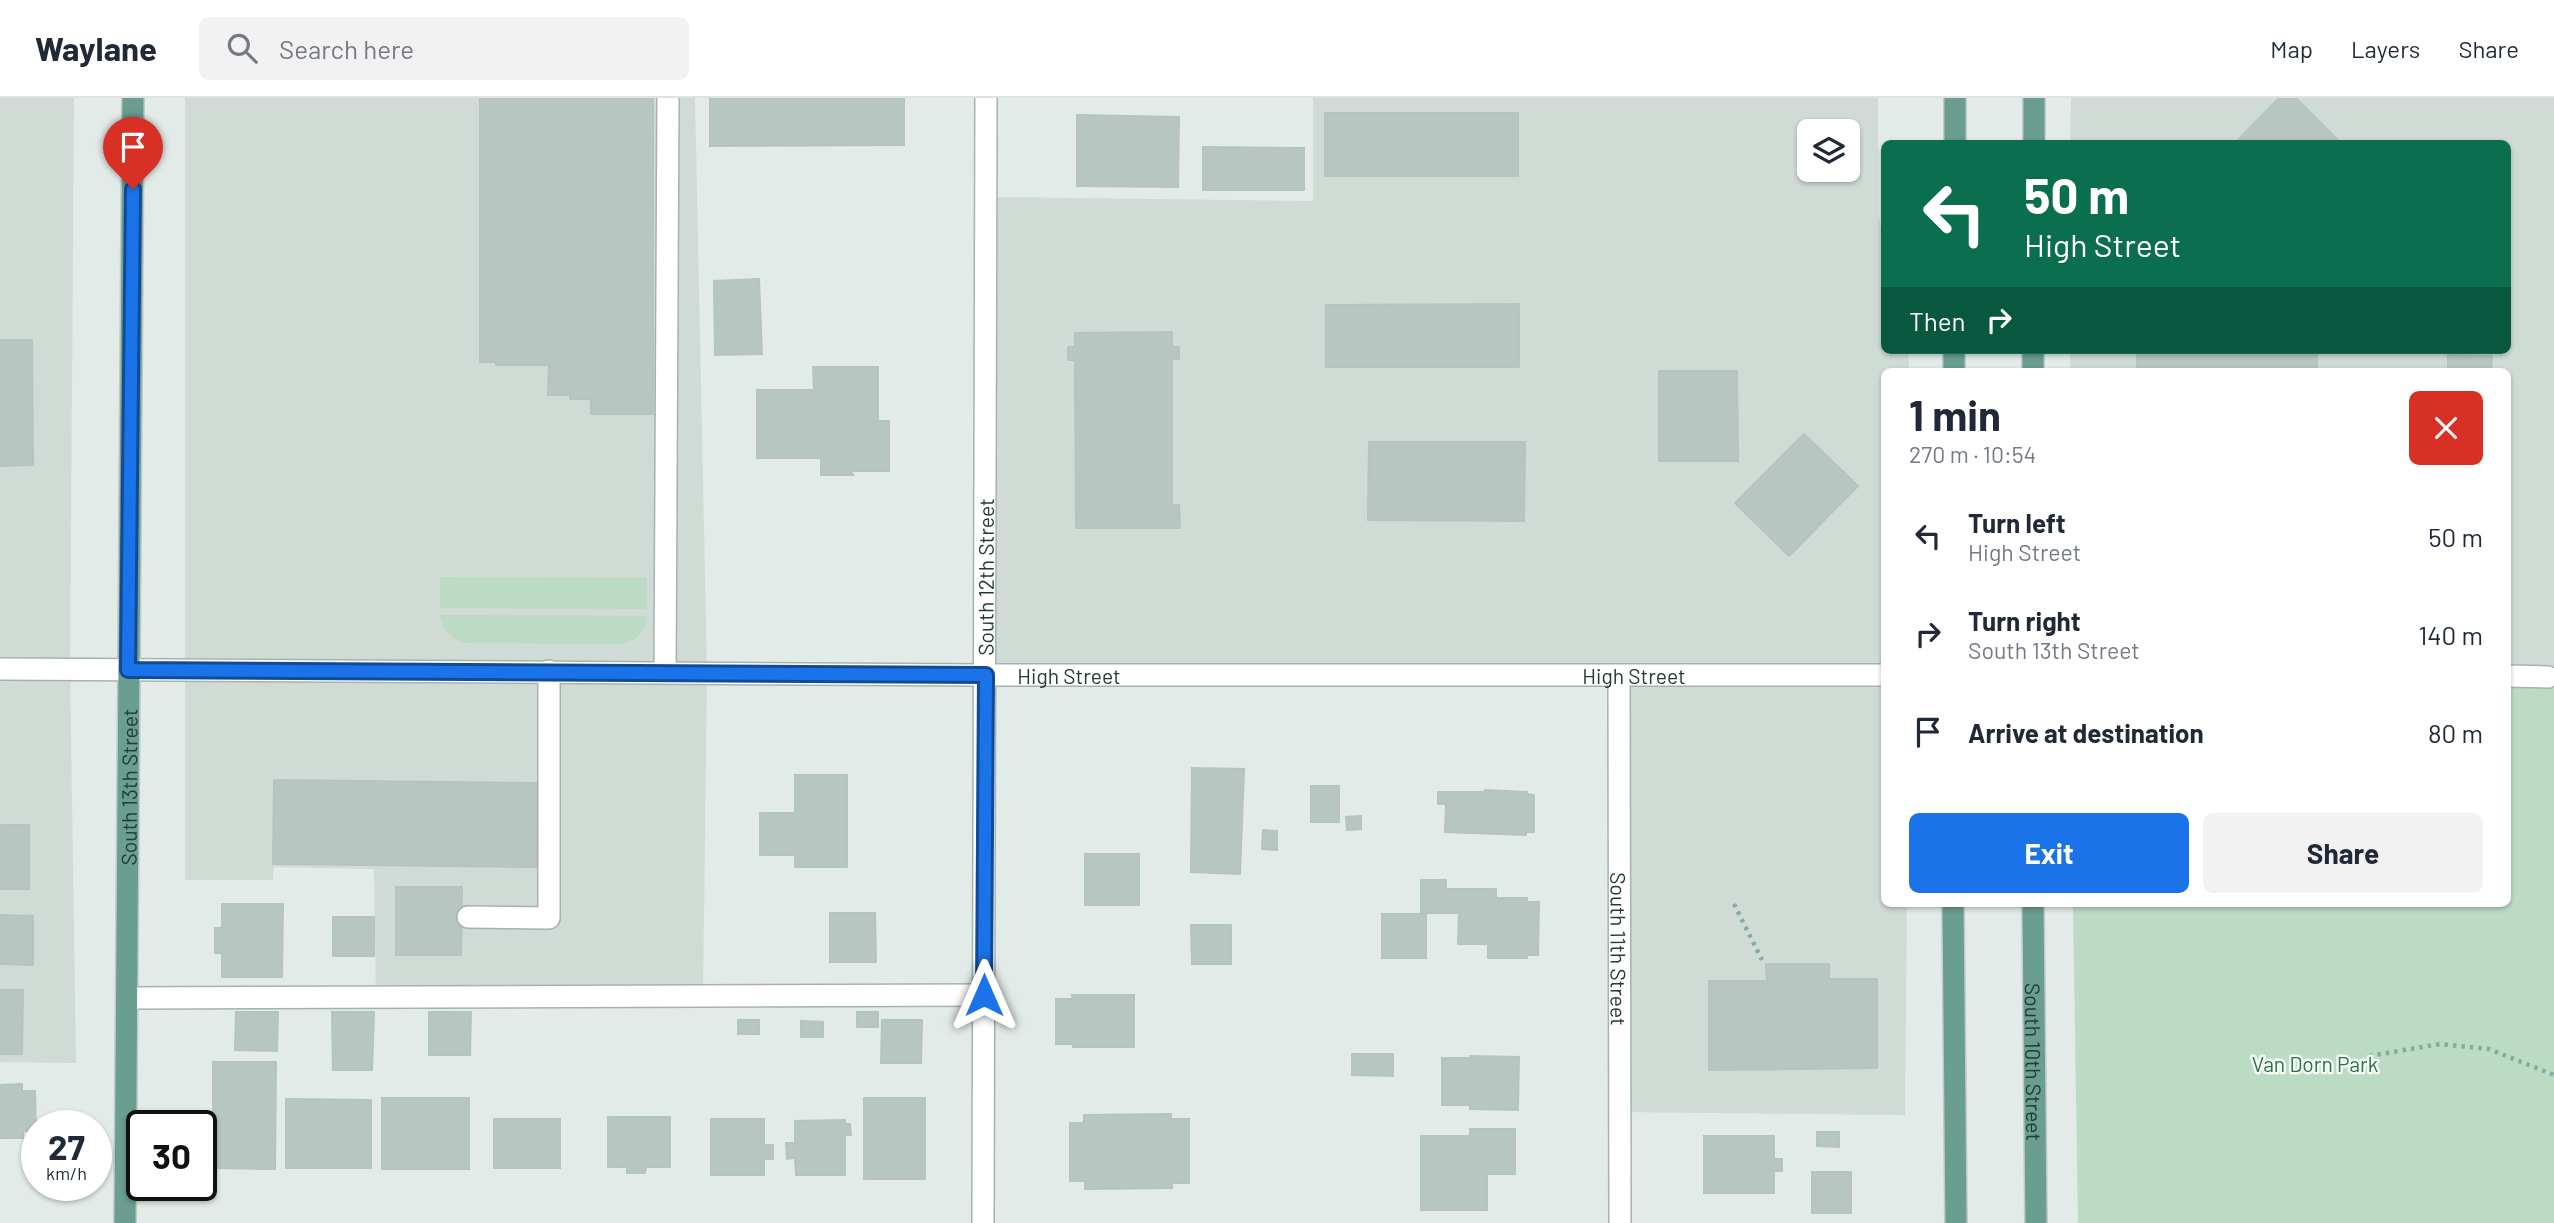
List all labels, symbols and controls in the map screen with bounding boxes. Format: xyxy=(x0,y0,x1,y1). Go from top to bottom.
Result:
search box xyxy=(199,17,689,80)
text: Waylane xyxy=(35,28,157,68)
icon: search xyxy=(223,29,261,67)
text: Search here xyxy=(279,33,414,64)
text: Map xyxy=(2270,34,2313,63)
text: Layers xyxy=(2351,34,2420,63)
text: Share xyxy=(2458,34,2519,63)
pin xyxy=(103,117,163,189)
map controls xyxy=(1797,119,1860,182)
button: layers xyxy=(1797,119,1860,182)
icon: arrive xyxy=(114,128,152,166)
text: 50 m xyxy=(2024,165,2129,224)
icon: left xyxy=(1909,168,2000,259)
text: High Street xyxy=(2024,225,2181,263)
icon: right xyxy=(1980,301,2018,339)
text: Then xyxy=(1909,305,1966,336)
text: 1 min xyxy=(1909,389,2001,439)
button: close xyxy=(2409,391,2483,465)
text: 270 m · 10:54 xyxy=(1909,440,2036,468)
street label: South 12th Street xyxy=(972,498,997,656)
text: Turn left xyxy=(1968,507,2066,538)
icon: left xyxy=(1909,517,1947,555)
text: 50 m xyxy=(2428,521,2483,552)
text: High Street xyxy=(1968,538,2081,566)
text: Turn right xyxy=(1968,605,2081,636)
icon: right xyxy=(1909,615,1947,653)
text: 140 m xyxy=(2418,619,2483,650)
text: South 13th Street xyxy=(1968,636,2140,664)
street label: High Street xyxy=(1017,663,1121,688)
street label: High Street xyxy=(1582,663,1686,688)
street label: South 13th Street xyxy=(115,708,141,866)
icon: arrive xyxy=(1909,713,1947,751)
text: Arrive at destination xyxy=(1968,717,2204,748)
text: 80 m xyxy=(2428,717,2483,748)
button: Exit xyxy=(1909,813,2189,893)
button: Share xyxy=(2203,813,2483,893)
street label: South 11th Street xyxy=(1607,872,1632,1026)
position arrow xyxy=(947,958,1021,1032)
street label: South 10th Street xyxy=(2021,983,2048,1141)
park label: Van Dorn Park xyxy=(2252,1051,2378,1076)
speed limit sign: 30 xyxy=(126,1110,217,1201)
text: 27 xyxy=(48,1125,85,1167)
text: km/h xyxy=(46,1162,87,1184)

